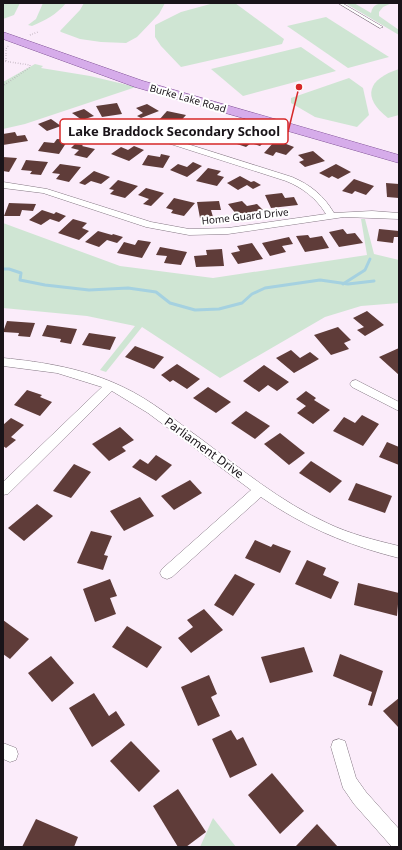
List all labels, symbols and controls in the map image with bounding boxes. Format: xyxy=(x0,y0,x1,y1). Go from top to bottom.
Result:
street label: Burke Lake Road xyxy=(148,80,228,116)
callout: Lake Braddock Secondary School xyxy=(60,119,288,144)
text: Lake Braddock Secondary School xyxy=(68,122,280,140)
street label: Home Guard Drive xyxy=(201,204,290,228)
street label: Parliament Drive xyxy=(161,413,248,482)

